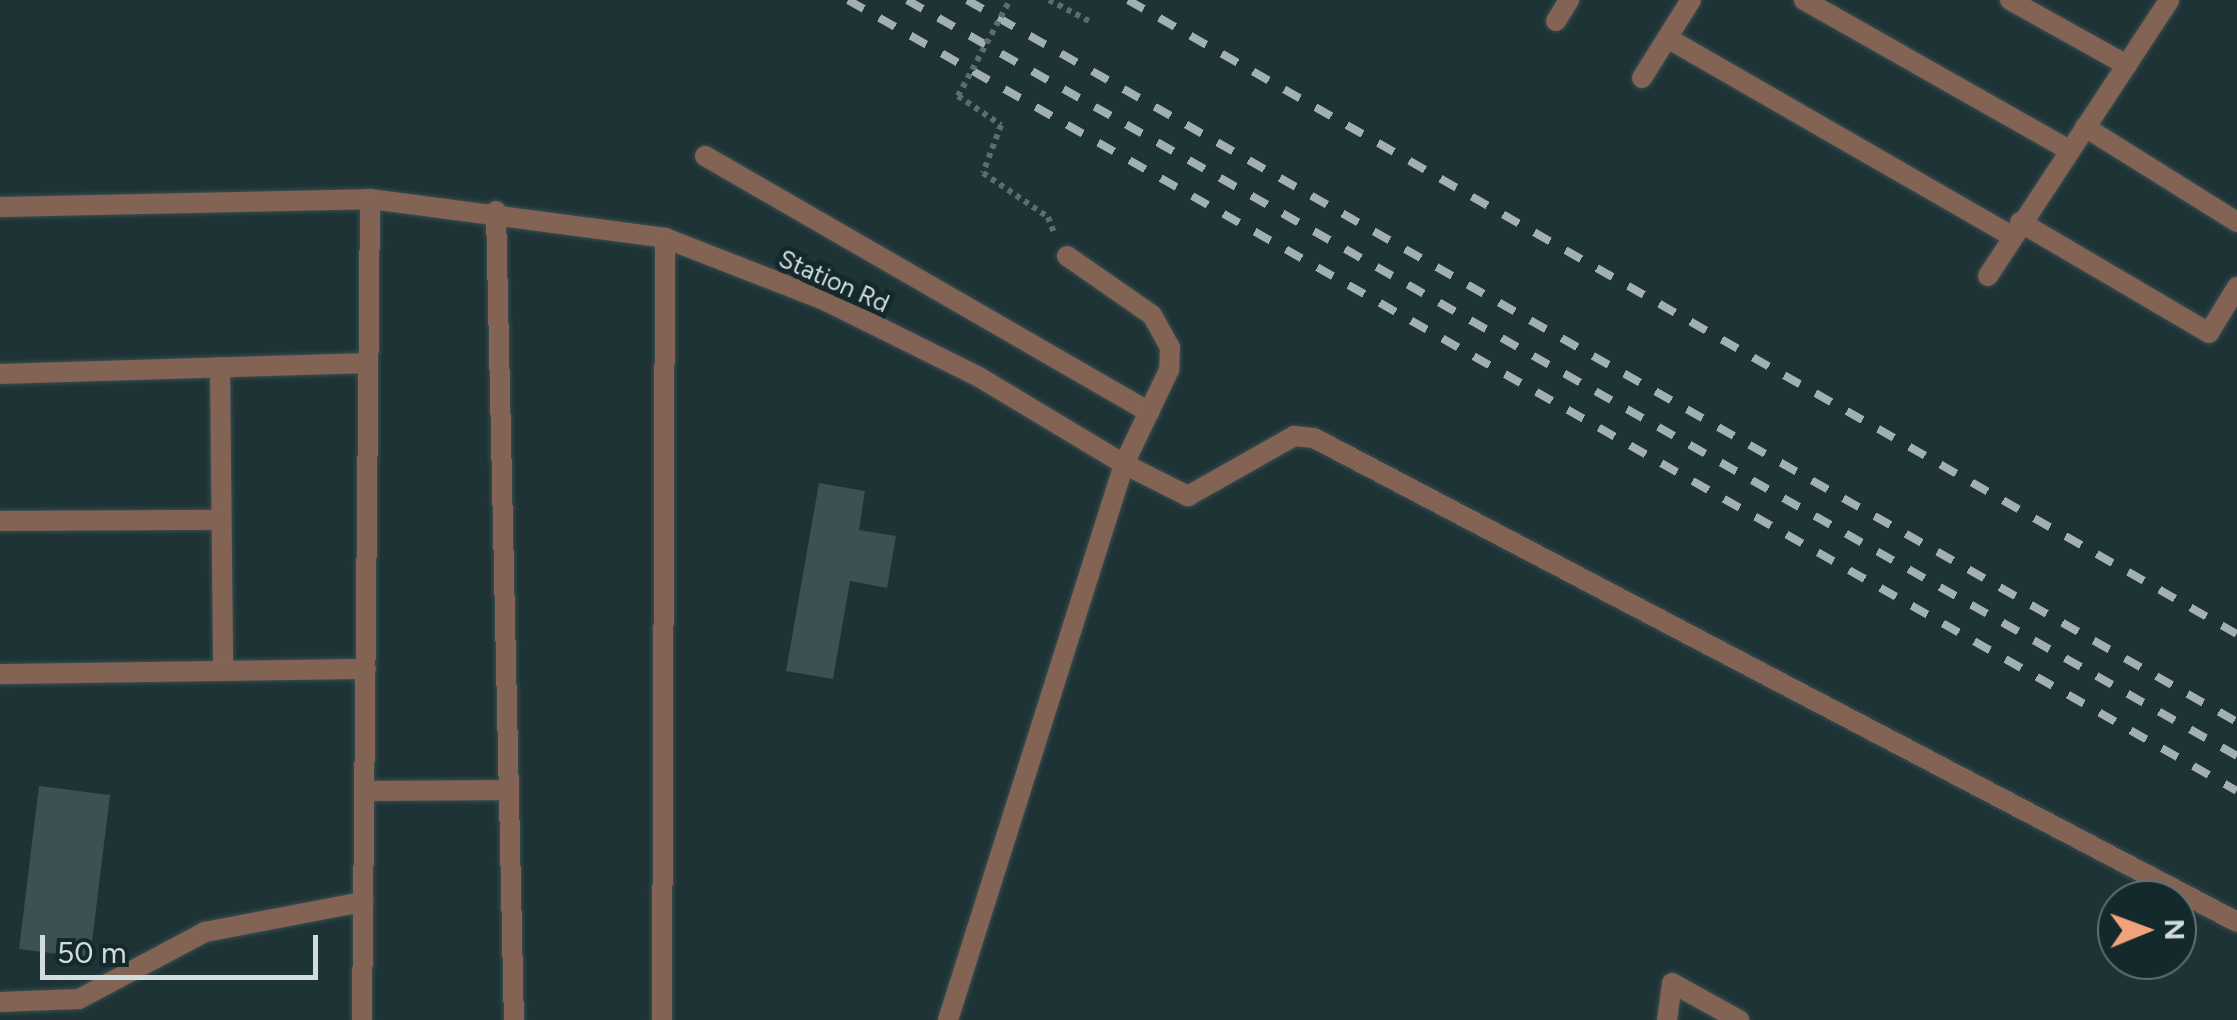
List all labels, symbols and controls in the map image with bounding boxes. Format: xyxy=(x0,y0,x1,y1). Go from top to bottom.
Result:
street label: Station Rd xyxy=(774,243,894,319)
north arrow xyxy=(2097,880,2197,980)
scale bar xyxy=(45,915,322,977)
text: N xyxy=(2158,918,2192,941)
text: 50 m xyxy=(57,934,126,971)

